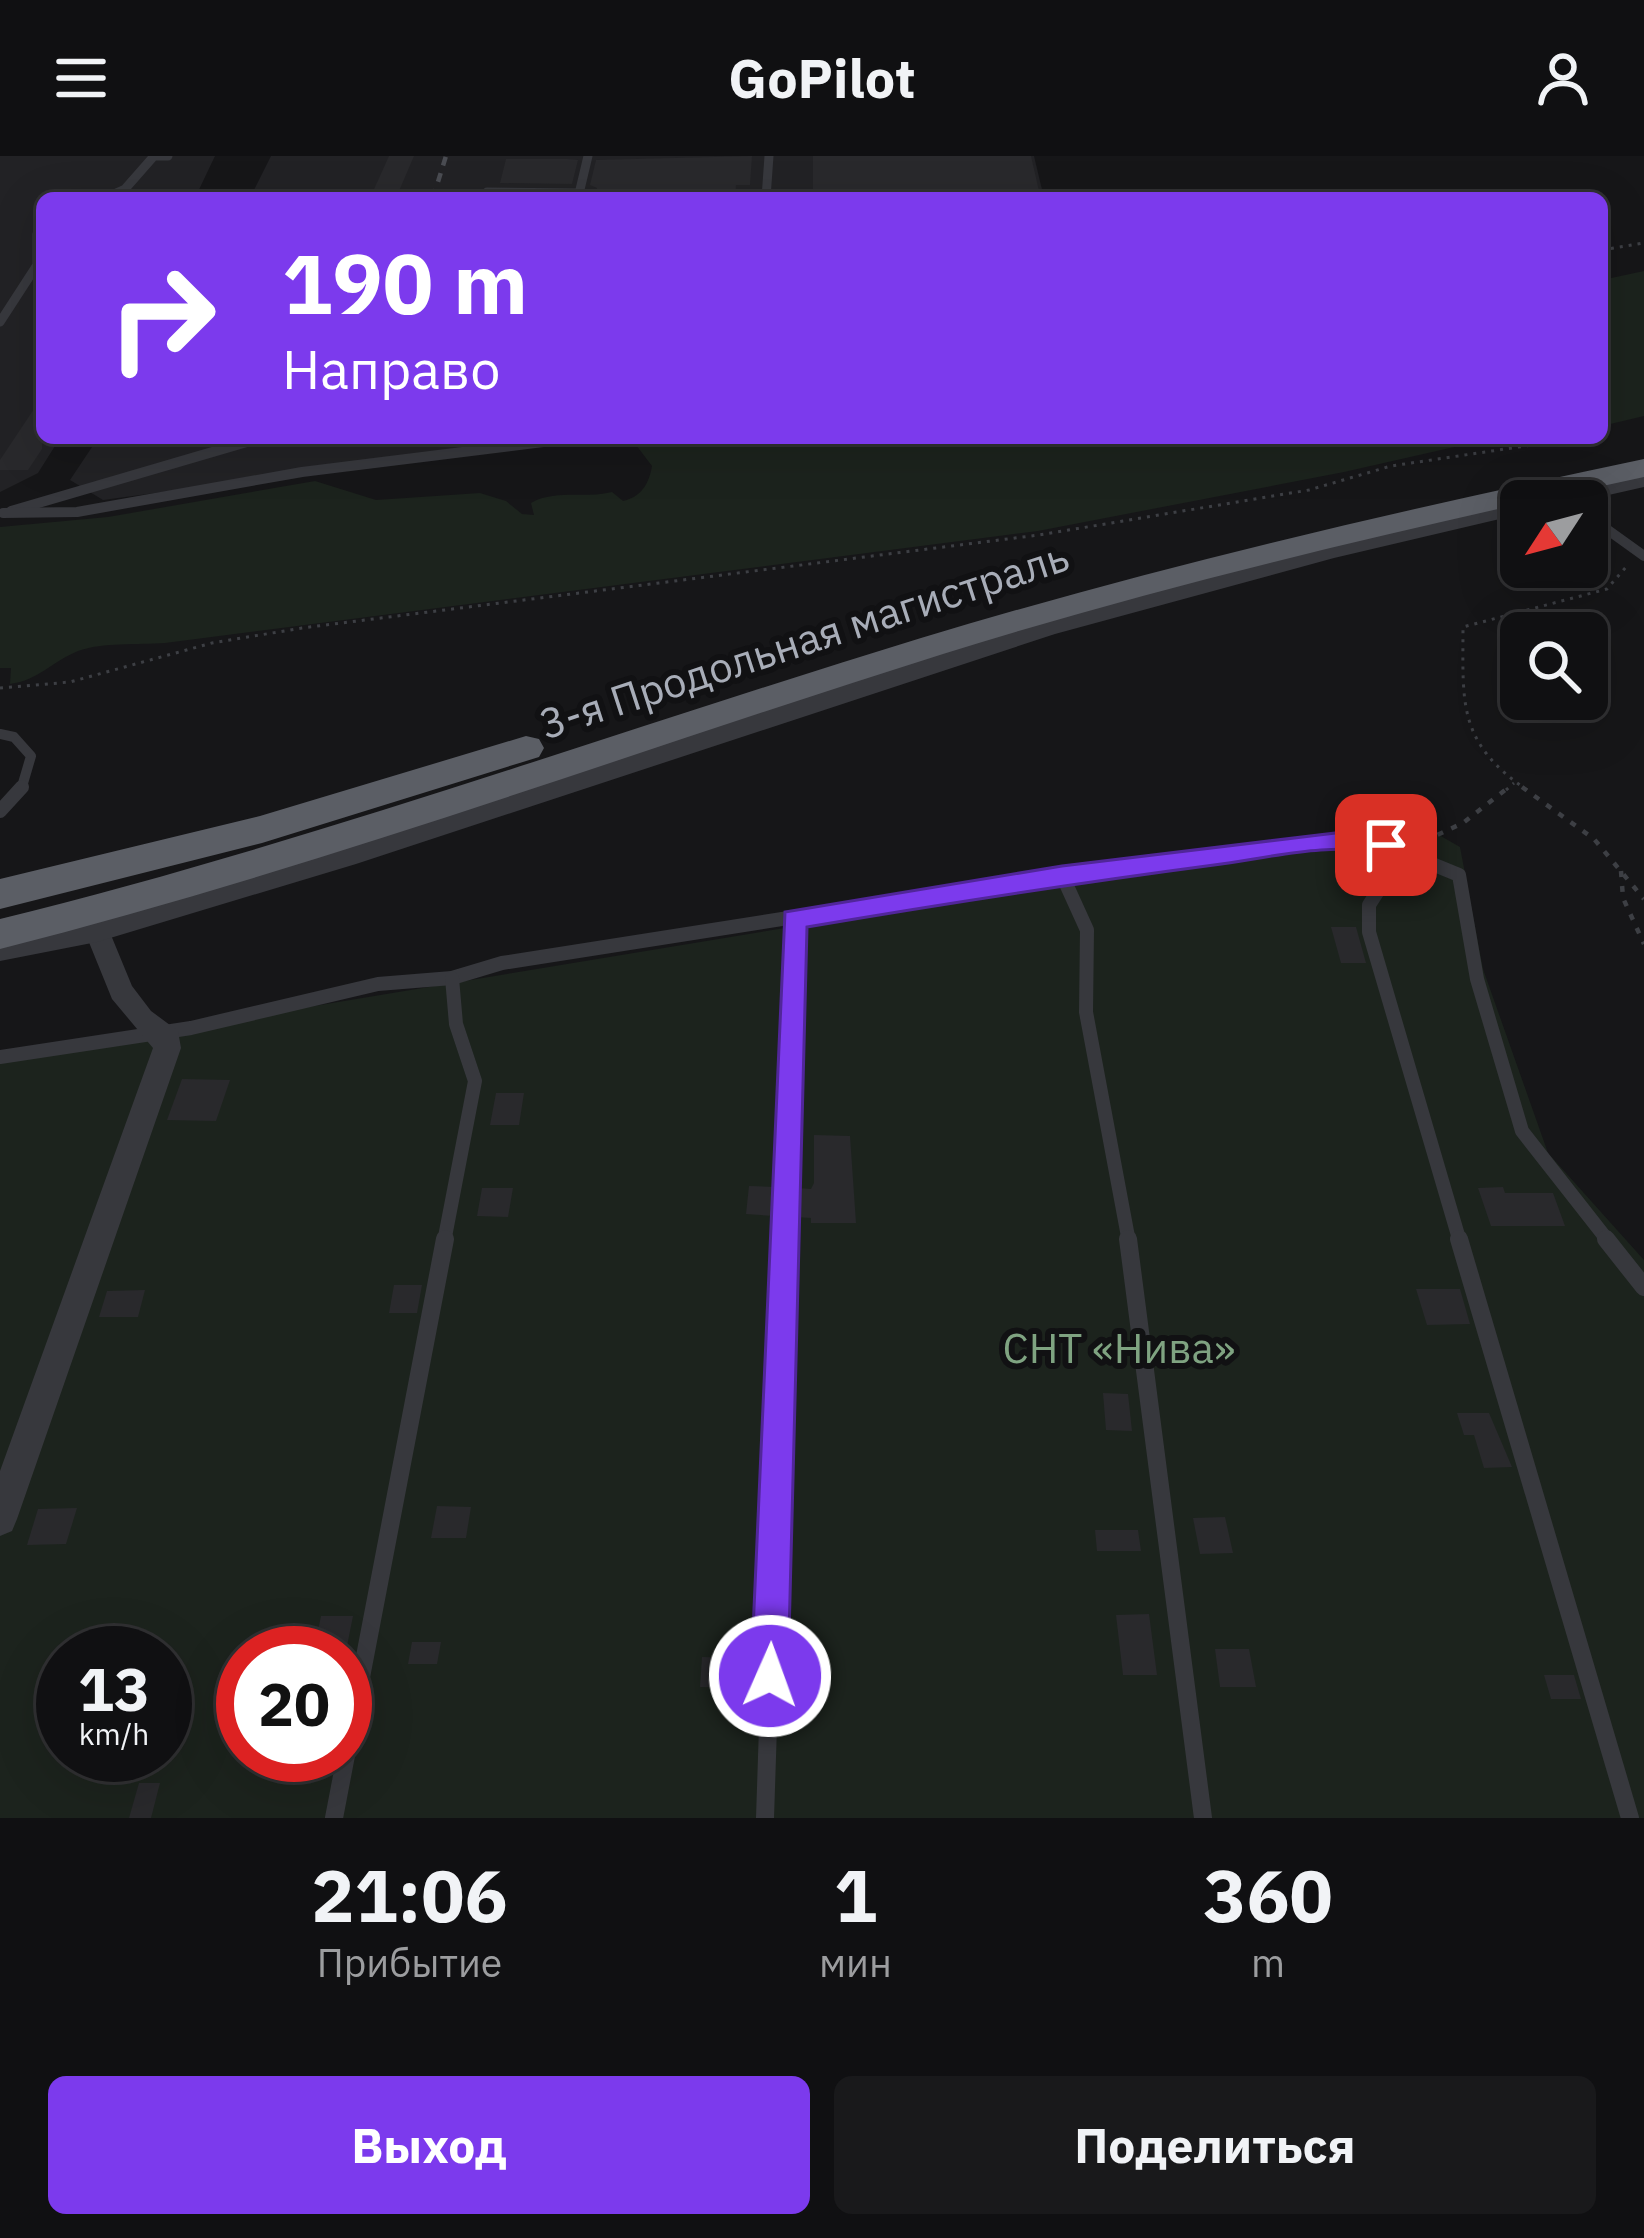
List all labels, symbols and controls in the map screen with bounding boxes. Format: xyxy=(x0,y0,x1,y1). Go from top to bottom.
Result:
text: GoPilot xyxy=(728,43,916,113)
icon: menu xyxy=(48,45,114,111)
icon: person xyxy=(1530,45,1596,111)
text: 190 m xyxy=(282,228,528,337)
icon: right xyxy=(84,240,240,396)
text: Направо xyxy=(282,334,500,404)
north arrow xyxy=(1500,480,1608,588)
map controls xyxy=(1500,480,1608,720)
street label: 3-я Продольная магистраль xyxy=(532,528,1075,751)
button: search xyxy=(1500,612,1608,720)
pin xyxy=(1335,794,1437,896)
icon: arrive xyxy=(1353,812,1419,878)
park label: СНТ «Нива» xyxy=(1003,1320,1235,1375)
position arrow xyxy=(707,1613,833,1739)
speed limit sign: 20 xyxy=(216,1626,372,1782)
text: 13 xyxy=(78,1649,150,1728)
text: km/h xyxy=(79,1714,149,1753)
text: 21:06 xyxy=(311,1848,508,1942)
text: 1 xyxy=(834,1848,877,1942)
text: 360 xyxy=(1203,1848,1333,1942)
text: Прибытие xyxy=(317,1937,502,1988)
text: мин xyxy=(819,1937,892,1988)
text: m xyxy=(1251,1937,1285,1988)
button: Выход xyxy=(48,2076,810,2214)
button: Поделиться xyxy=(834,2076,1596,2214)

